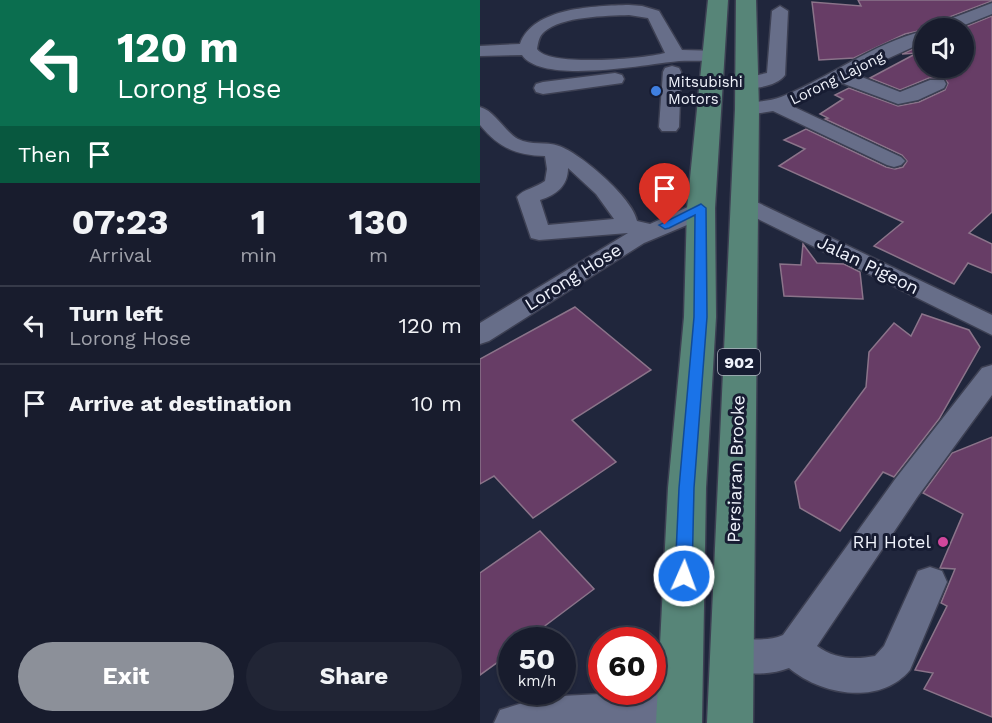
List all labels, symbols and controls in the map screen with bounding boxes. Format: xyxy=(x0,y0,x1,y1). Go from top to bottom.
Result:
map controls xyxy=(914,18,974,78)
button: sound xyxy=(914,18,974,78)
text: 120 m xyxy=(117,23,239,72)
icon: left xyxy=(18,24,96,102)
street label: Lorong Lajong xyxy=(787,47,887,109)
text: Lorong Hose xyxy=(117,73,282,105)
place label: Mitsubishi Motors xyxy=(668,73,743,108)
marker: Mitsubishi Motors xyxy=(649,84,663,98)
icon: arrive xyxy=(83,138,116,171)
text: Then xyxy=(18,142,71,167)
pin xyxy=(639,163,690,225)
icon: arrive xyxy=(648,172,681,205)
text: 07:23 xyxy=(72,201,169,243)
text: 1 xyxy=(251,201,266,243)
text: 130 xyxy=(348,201,409,243)
street label: Jalan Pigeon xyxy=(814,231,923,298)
street label: Lorong Hose xyxy=(521,239,625,315)
text: Arrival xyxy=(89,243,151,267)
text: min xyxy=(240,243,277,267)
text: m xyxy=(369,243,388,267)
text: Turn left xyxy=(69,301,163,326)
icon: left xyxy=(18,309,51,342)
text: 120 m xyxy=(398,313,462,338)
text: Lorong Hose xyxy=(69,326,191,350)
road number: 902 xyxy=(718,349,760,375)
icon: arrive xyxy=(18,387,51,420)
text: Arrive at destination xyxy=(69,391,292,416)
text: 10 m xyxy=(411,391,462,416)
street label: Persiaran Brooke xyxy=(722,395,749,543)
place label: RH Hotel xyxy=(853,531,931,552)
marker: RH Hotel xyxy=(936,535,950,549)
position arrow xyxy=(652,544,716,608)
speed limit sign: 60 xyxy=(588,627,666,705)
text: 50 xyxy=(519,641,555,676)
button: Exit xyxy=(18,642,234,711)
button: Share xyxy=(246,642,462,711)
text: km/h xyxy=(518,672,556,690)

